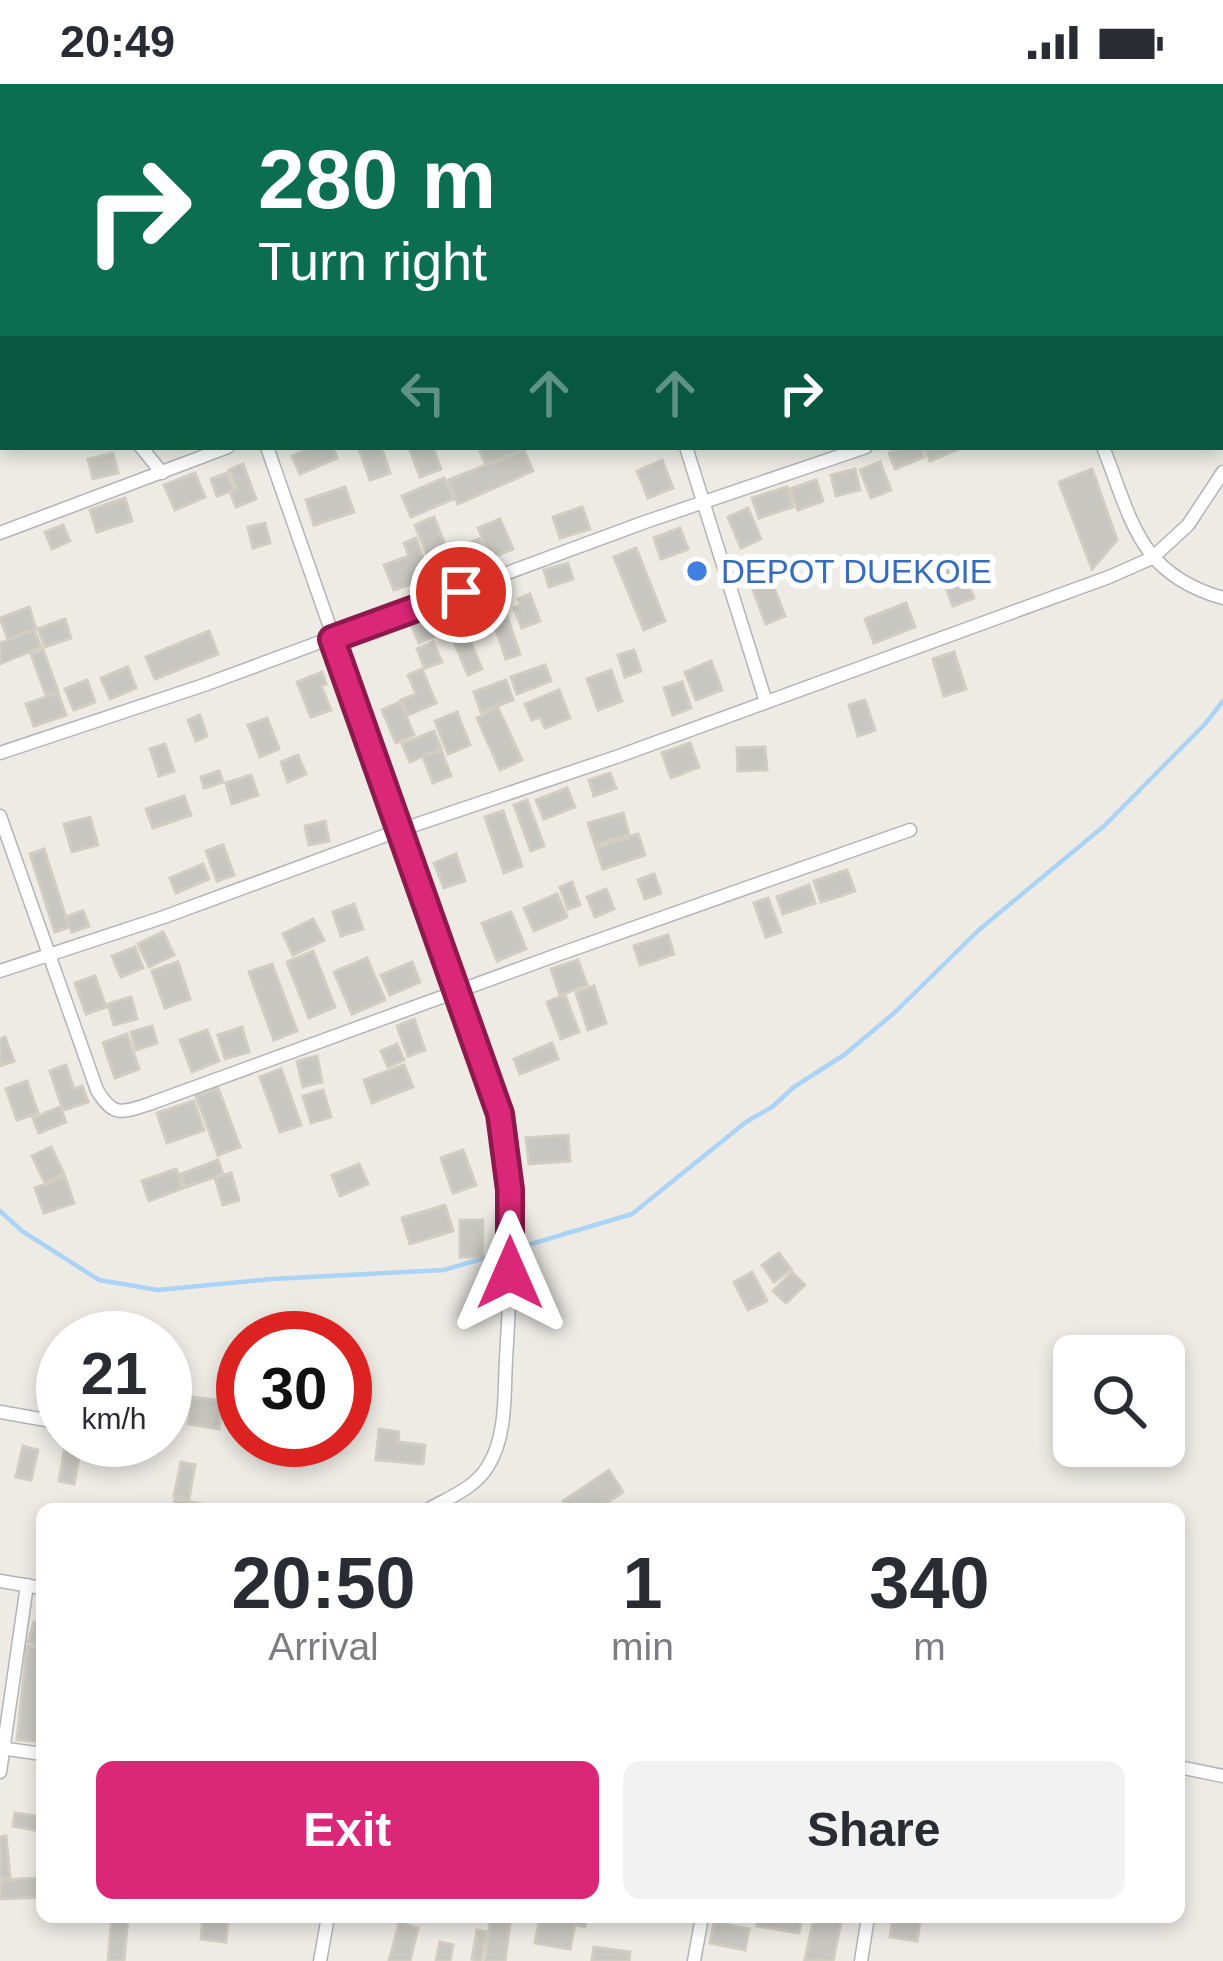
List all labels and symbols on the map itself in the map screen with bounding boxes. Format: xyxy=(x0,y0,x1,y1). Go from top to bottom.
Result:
pin xyxy=(410,541,512,643)
place label: DEPOT DUEKOIE xyxy=(721,553,992,590)
marker: DEPOT DUEKOIE xyxy=(684,558,710,584)
position arrow xyxy=(447,1210,573,1336)
speed limit sign: 30 xyxy=(216,1311,372,1467)

